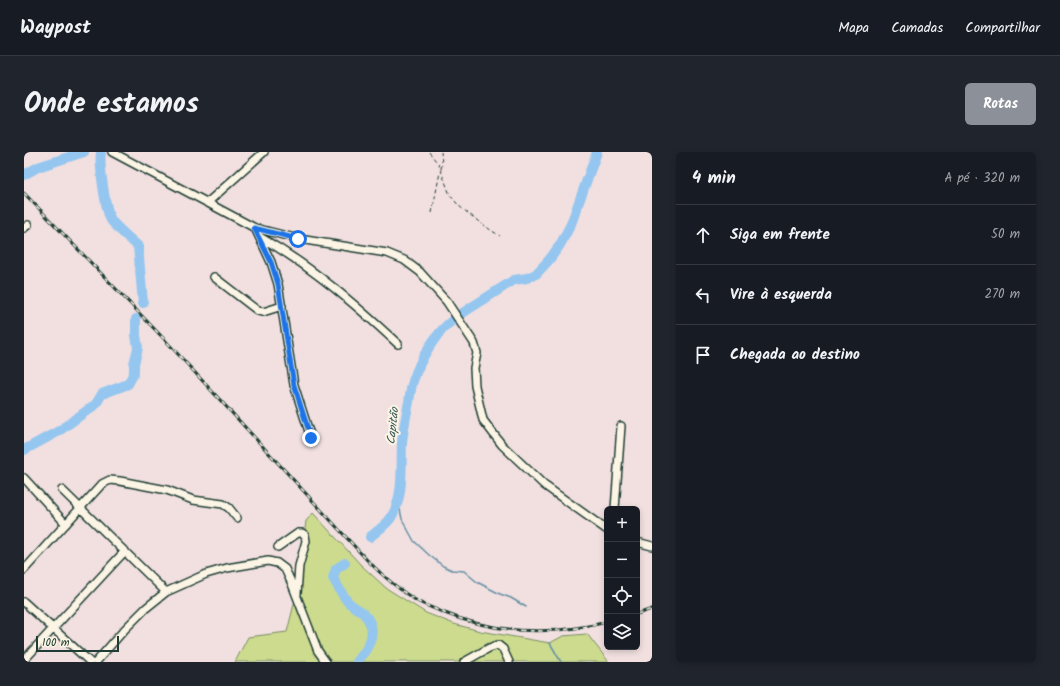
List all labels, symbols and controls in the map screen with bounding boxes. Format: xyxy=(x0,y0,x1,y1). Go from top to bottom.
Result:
text: Waypost xyxy=(20,13,91,43)
text: Mapa xyxy=(838,17,869,39)
text: Camadas xyxy=(891,17,943,39)
text: Compartilhar xyxy=(965,17,1040,39)
text: Onde estamos xyxy=(24,82,199,127)
button: Rotas xyxy=(965,83,1036,125)
text: 4 min xyxy=(692,165,736,192)
text: A pé · 320 m xyxy=(944,168,1020,189)
text: Siga em frente xyxy=(730,223,830,247)
icon: ahead xyxy=(692,224,714,246)
text: 50 m xyxy=(991,224,1020,245)
route start xyxy=(289,230,307,248)
text: Vire à esquerda xyxy=(730,283,832,307)
icon: left xyxy=(692,284,714,306)
text: 270 m xyxy=(984,284,1020,305)
text: Chegada ao destino xyxy=(730,343,860,367)
icon: arrive xyxy=(692,344,714,366)
water label: Capitão xyxy=(382,405,405,445)
route end xyxy=(302,429,320,447)
map controls xyxy=(604,506,640,650)
button: + xyxy=(604,506,640,542)
button: − xyxy=(604,542,640,578)
button: locate xyxy=(604,578,640,614)
button: layers xyxy=(604,614,640,650)
scale bar xyxy=(36,634,119,653)
text: 100 m xyxy=(42,634,70,652)

